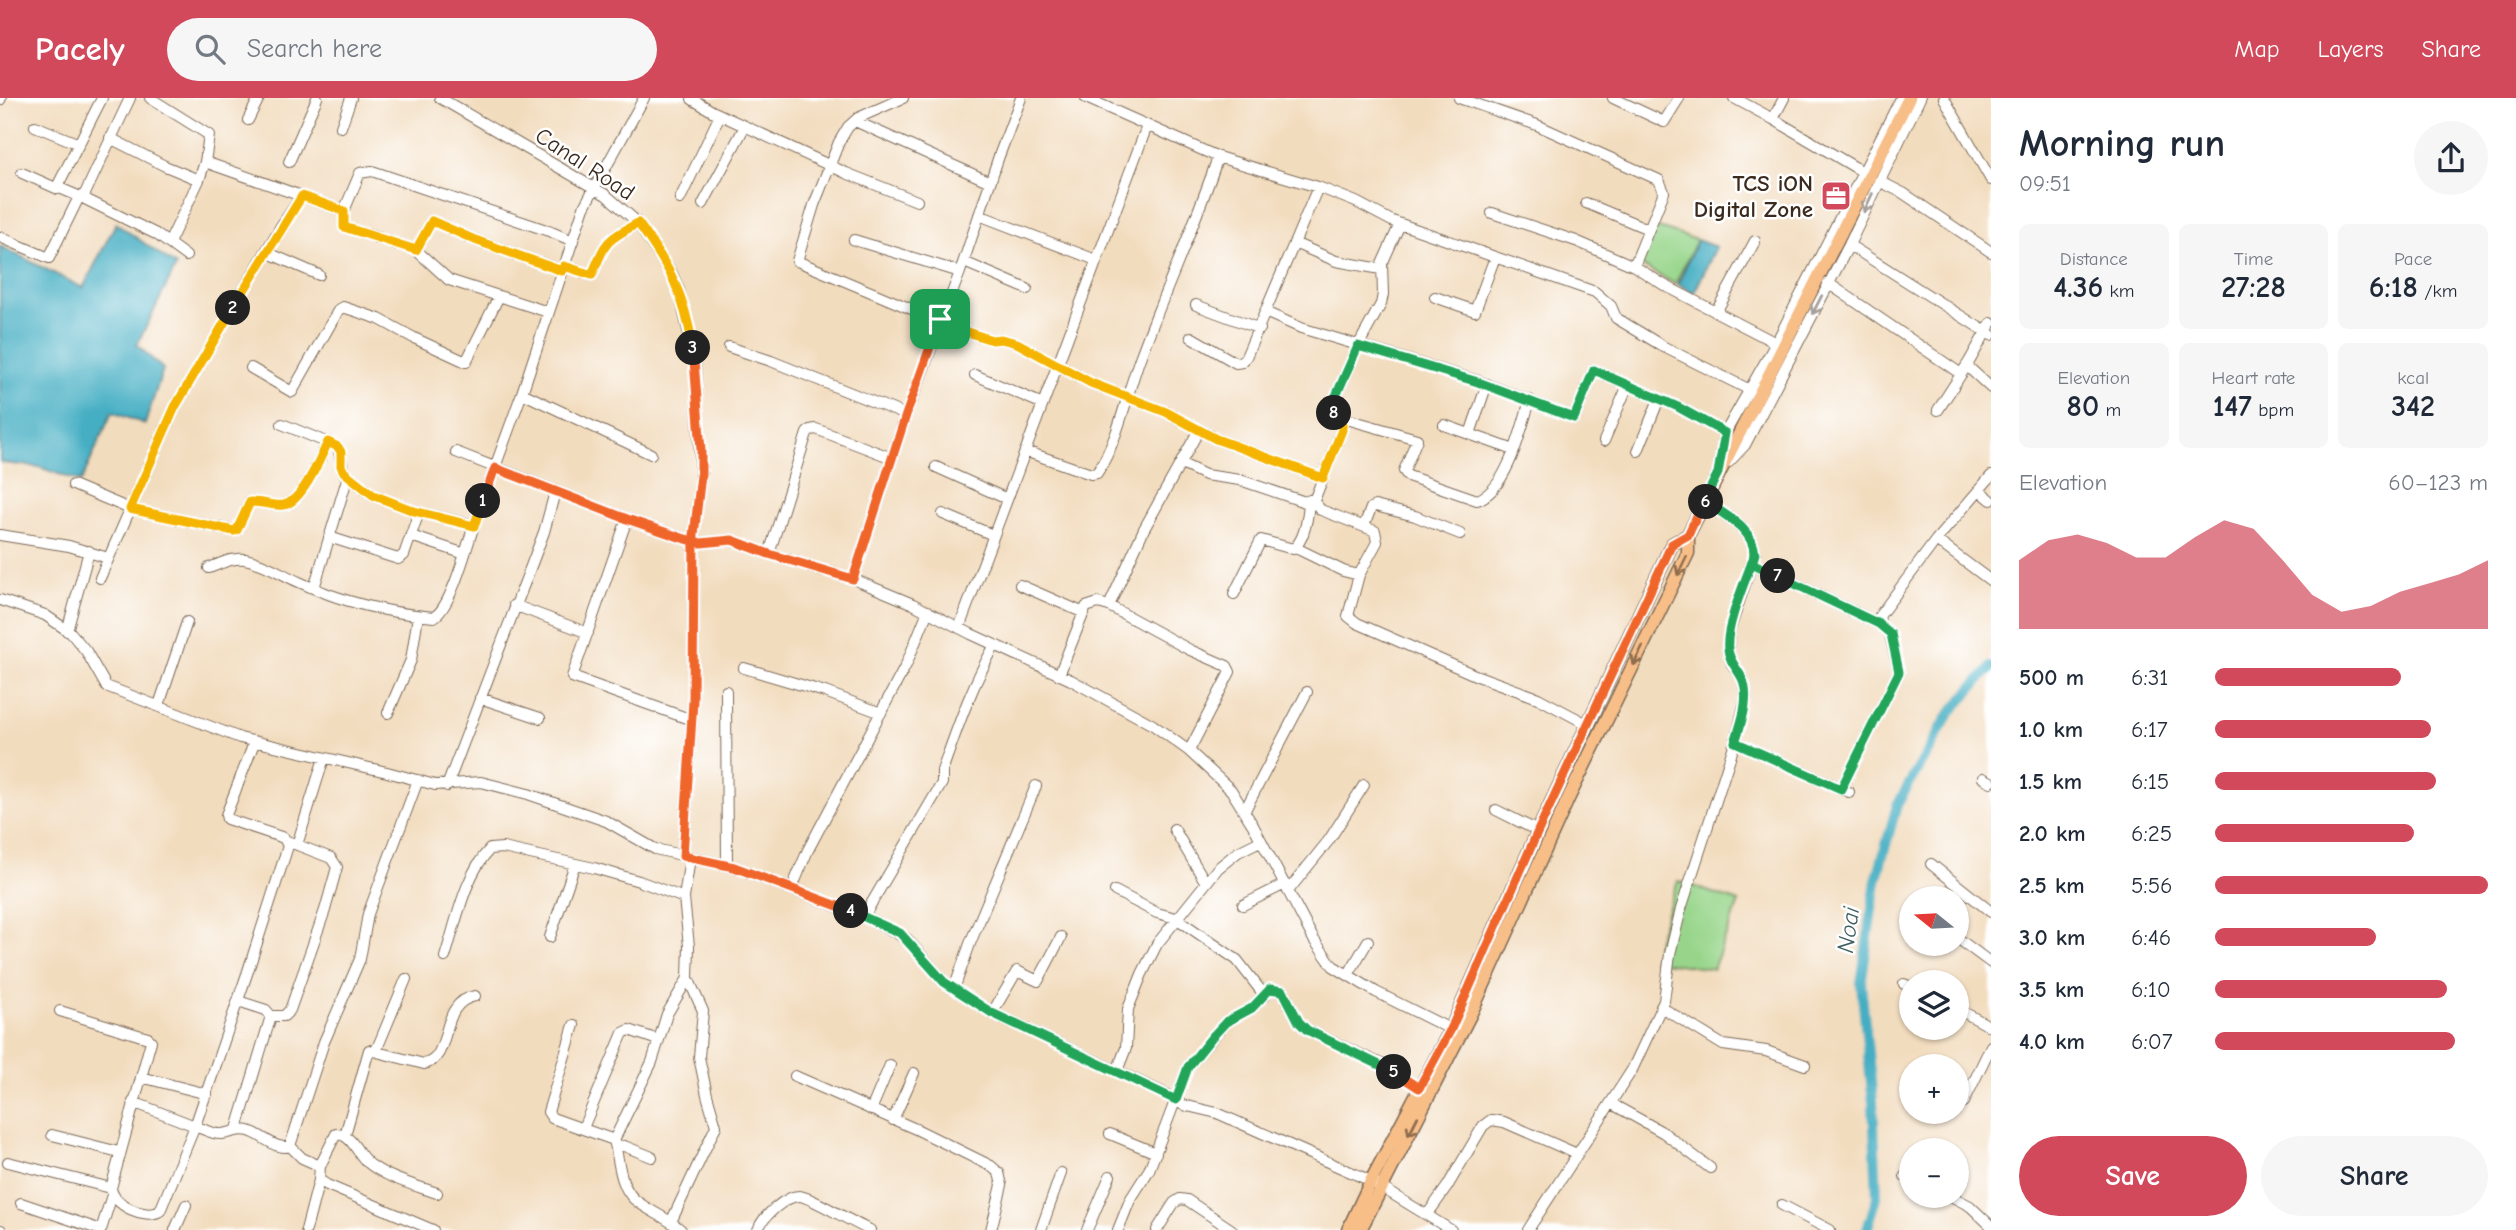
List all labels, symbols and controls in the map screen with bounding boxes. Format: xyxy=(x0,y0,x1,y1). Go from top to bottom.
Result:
search box xyxy=(167,18,657,81)
text: Pacely xyxy=(35,30,125,68)
icon: search xyxy=(191,30,229,68)
text: Search here xyxy=(247,34,382,64)
text: Map xyxy=(2234,35,2280,63)
text: Layers xyxy=(2318,35,2383,63)
text: Share xyxy=(2421,35,2481,63)
button: share xyxy=(2414,121,2488,195)
street label: Canal Road xyxy=(530,122,640,206)
text: Morning run xyxy=(2019,122,2225,166)
place label: TCS iON Digital Zone xyxy=(1694,170,1813,223)
text: 09:51 xyxy=(2019,170,2071,197)
office icon: TCS iON Digital Zone xyxy=(1819,179,1853,213)
one-way arrow xyxy=(1861,192,1875,213)
text: Distance xyxy=(2060,248,2128,270)
text: Time xyxy=(2234,248,2273,270)
text: Pace xyxy=(2394,248,2432,270)
text: 4.36 xyxy=(2053,270,2103,305)
text: 27:28 xyxy=(2221,270,2286,305)
text: 6:18 xyxy=(2369,270,2418,305)
text: km xyxy=(2103,280,2134,302)
text: /km xyxy=(2418,280,2457,302)
pin xyxy=(910,289,970,349)
pin: 2 xyxy=(216,290,250,326)
one-way arrow xyxy=(1809,294,1823,315)
text: 2 xyxy=(228,296,237,318)
icon: arrive xyxy=(921,300,959,338)
pin: 3 xyxy=(676,330,710,366)
text: 3 xyxy=(688,336,697,358)
text: Elevation xyxy=(2057,367,2130,389)
text: Heart rate xyxy=(2212,367,2295,389)
text: kcal xyxy=(2397,367,2429,389)
text: 80 xyxy=(2067,389,2099,424)
text: 147 xyxy=(2213,389,2252,424)
text: 342 xyxy=(2391,389,2435,424)
pin: 8 xyxy=(1316,396,1352,430)
text: m xyxy=(2099,399,2121,421)
text: bpm xyxy=(2252,399,2294,421)
text: 8 xyxy=(1329,401,1338,423)
text: Elevation xyxy=(2019,469,2107,496)
text: 60–123 m xyxy=(2388,469,2488,496)
pin: 1 xyxy=(466,484,500,518)
pin: 6 xyxy=(1688,484,1724,520)
text: 1 xyxy=(479,489,486,511)
text: 6 xyxy=(1701,490,1710,512)
one-way arrow xyxy=(1674,555,1688,576)
pin: 7 xyxy=(1760,559,1796,594)
text: 7 xyxy=(1773,564,1782,586)
one-way arrow xyxy=(1631,645,1644,666)
text: 500 m xyxy=(2019,664,2084,691)
text: 6:31 xyxy=(2131,664,2168,691)
text: 1.0 km xyxy=(2019,716,2083,743)
text: 6:17 xyxy=(2131,716,2168,743)
text: 1.5 km xyxy=(2019,768,2082,795)
text: 6:15 xyxy=(2131,768,2169,795)
text: 2.0 km xyxy=(2019,820,2085,847)
text: 6:25 xyxy=(2131,820,2172,847)
text: 2.5 km xyxy=(2019,872,2085,899)
text: 5:56 xyxy=(2131,872,2173,899)
north arrow xyxy=(1899,886,1969,956)
map controls xyxy=(1899,886,1969,1208)
pin: 4 xyxy=(834,894,868,928)
text: 4 xyxy=(846,899,855,921)
water label: Noai xyxy=(1831,905,1865,955)
text: 3.0 km xyxy=(2019,924,2085,951)
text: 6:46 xyxy=(2131,924,2171,951)
button: layers xyxy=(1899,970,1969,1040)
text: 3.5 km xyxy=(2019,976,2084,1003)
text: 6:10 xyxy=(2131,976,2171,1003)
text: 4.0 km xyxy=(2019,1028,2085,1055)
text: 6:07 xyxy=(2131,1028,2173,1055)
pin: 5 xyxy=(1376,1054,1412,1090)
button: + xyxy=(1899,1054,1969,1124)
text: 5 xyxy=(1388,1060,1399,1082)
one-way arrow xyxy=(1406,1116,1420,1136)
button: Save xyxy=(2019,1136,2247,1216)
button: Share xyxy=(2261,1136,2488,1216)
button: − xyxy=(1899,1138,1969,1208)

